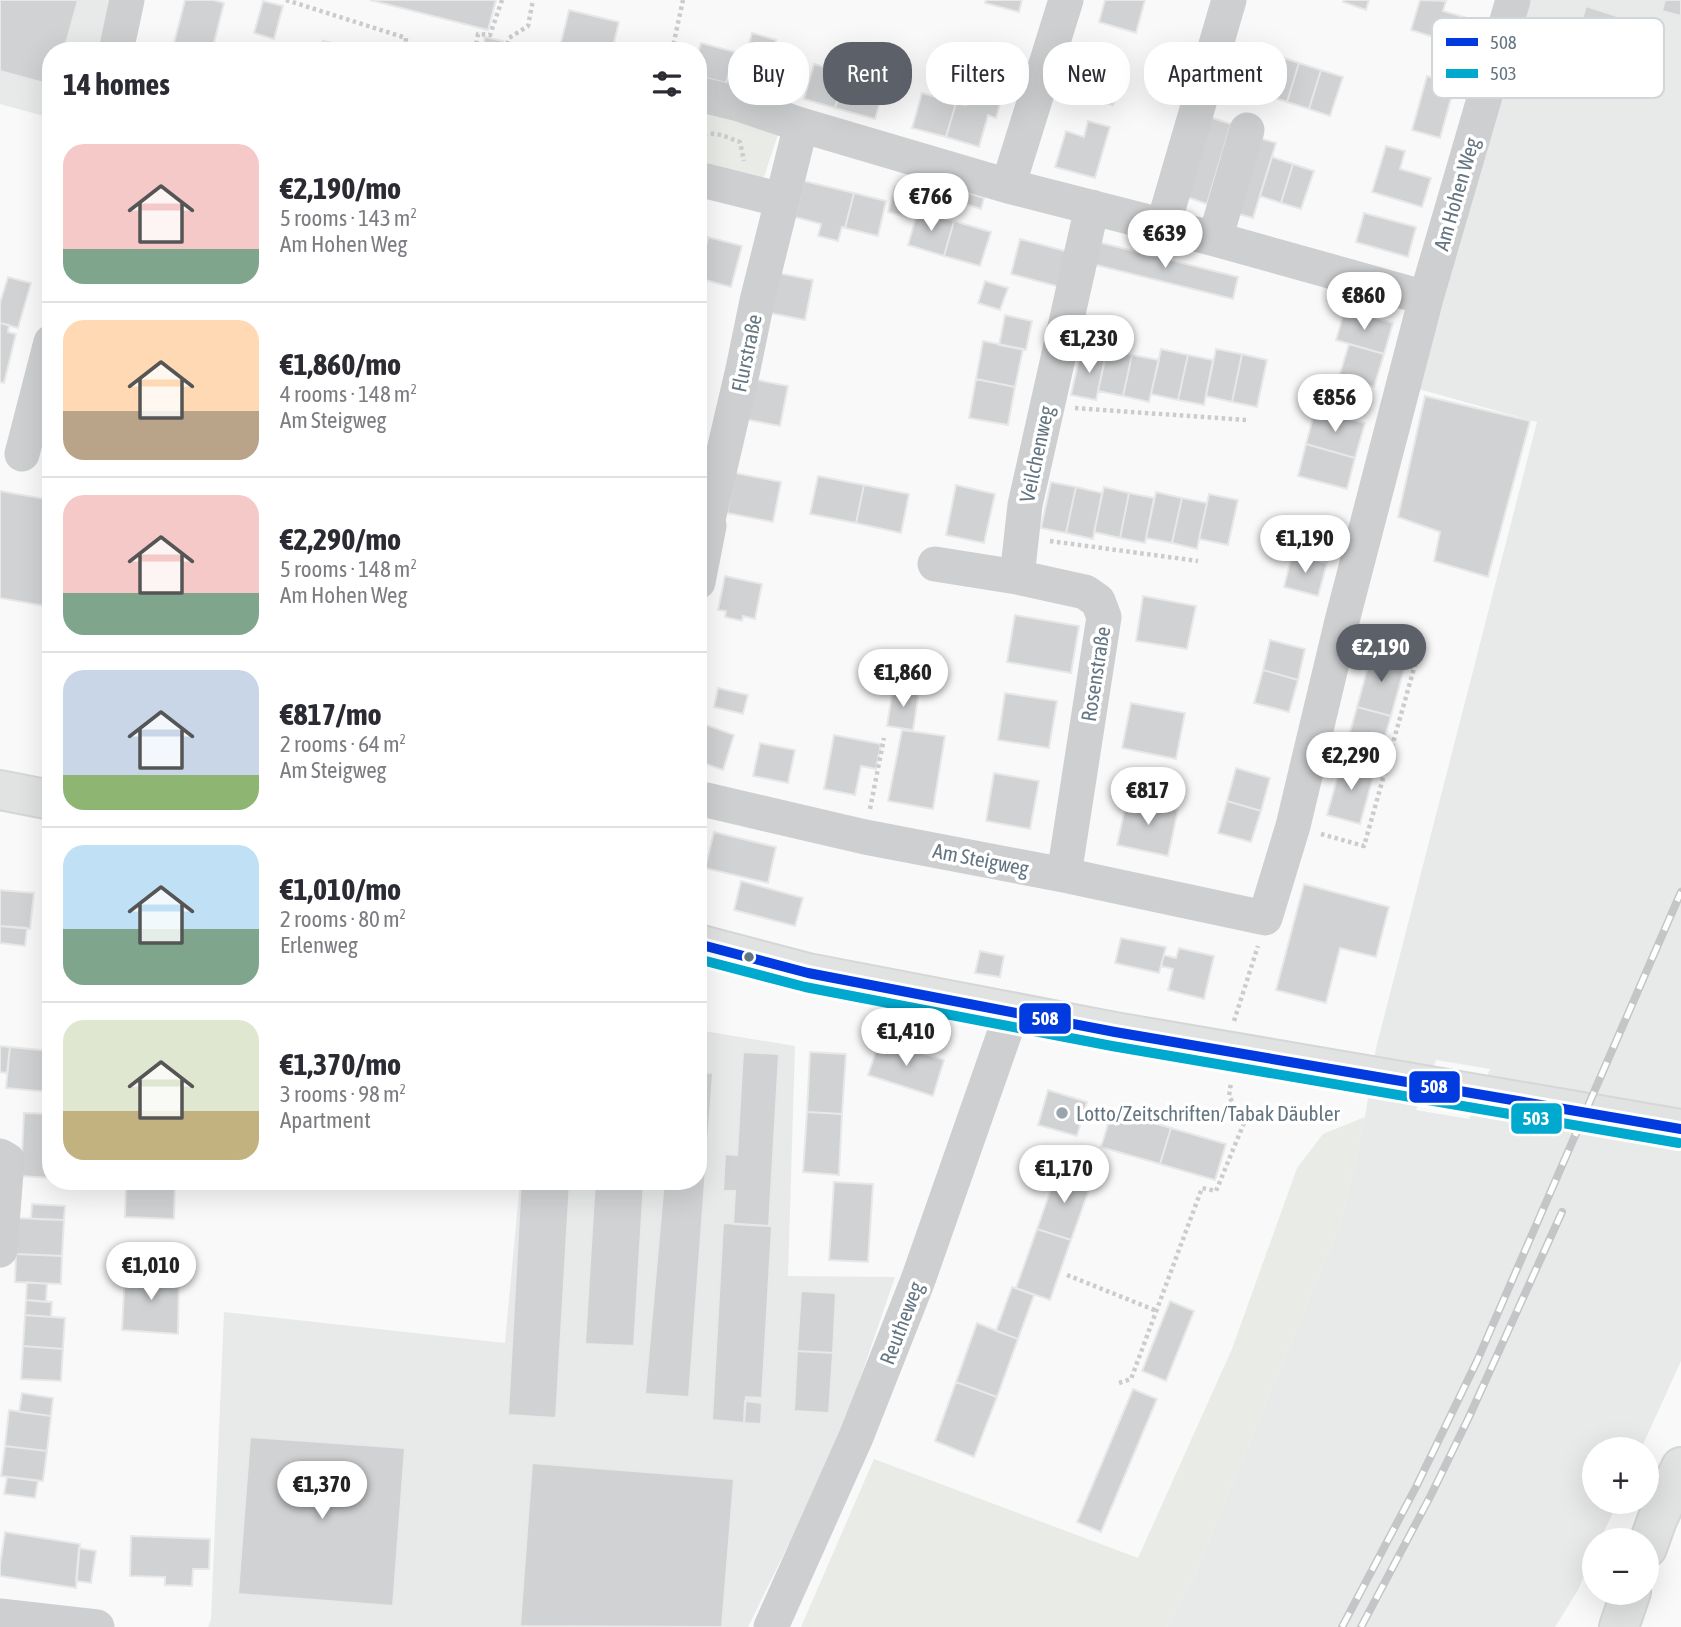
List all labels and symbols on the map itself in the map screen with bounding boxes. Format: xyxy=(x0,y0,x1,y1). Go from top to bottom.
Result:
legend xyxy=(1432,18,1664,98)
text: 508 xyxy=(1490,31,1517,53)
text: 503 xyxy=(1490,62,1517,84)
street label: Am Hohen Weg xyxy=(1428,135,1484,253)
pin: €766 xyxy=(890,174,972,233)
pin: €639 xyxy=(1124,210,1206,270)
pin: €860 xyxy=(1323,272,1405,332)
street label: Flurstraße xyxy=(726,312,766,394)
pin: €1,230 xyxy=(1032,316,1146,375)
pin: €856 xyxy=(1294,374,1376,434)
street label: Veilchenweg xyxy=(1014,404,1058,504)
pin: €1,190 xyxy=(1248,516,1362,575)
pin: €2,190 xyxy=(1324,624,1438,684)
street label: Rosenstraße xyxy=(1076,625,1114,723)
pin: €1,860 xyxy=(846,650,960,709)
pin: €2,290 xyxy=(1294,732,1408,792)
pin: €817 xyxy=(1107,768,1189,827)
street label: Am Steigweg xyxy=(931,838,1031,880)
unlabelled marker xyxy=(742,950,756,964)
line badge: 508 xyxy=(1018,1002,1072,1035)
text: 508 xyxy=(1032,1007,1058,1029)
pin: €1,410 xyxy=(849,1009,963,1068)
line badge: 508 xyxy=(1408,1070,1461,1104)
text: 508 xyxy=(1421,1075,1447,1097)
place label: Lotto/Zeitschriften/Tabak Däubler xyxy=(1076,1101,1340,1125)
line badge: 503 xyxy=(1510,1102,1563,1135)
marker: Lotto/Zeitschriften/Tabak Däubler xyxy=(1054,1105,1070,1121)
text: 503 xyxy=(1523,1107,1549,1129)
pin: €1,170 xyxy=(1007,1146,1121,1205)
pin: €1,010 xyxy=(94,1242,208,1302)
street label: Reutheweg xyxy=(874,1278,928,1368)
pin: €1,370 xyxy=(265,1462,379,1521)

